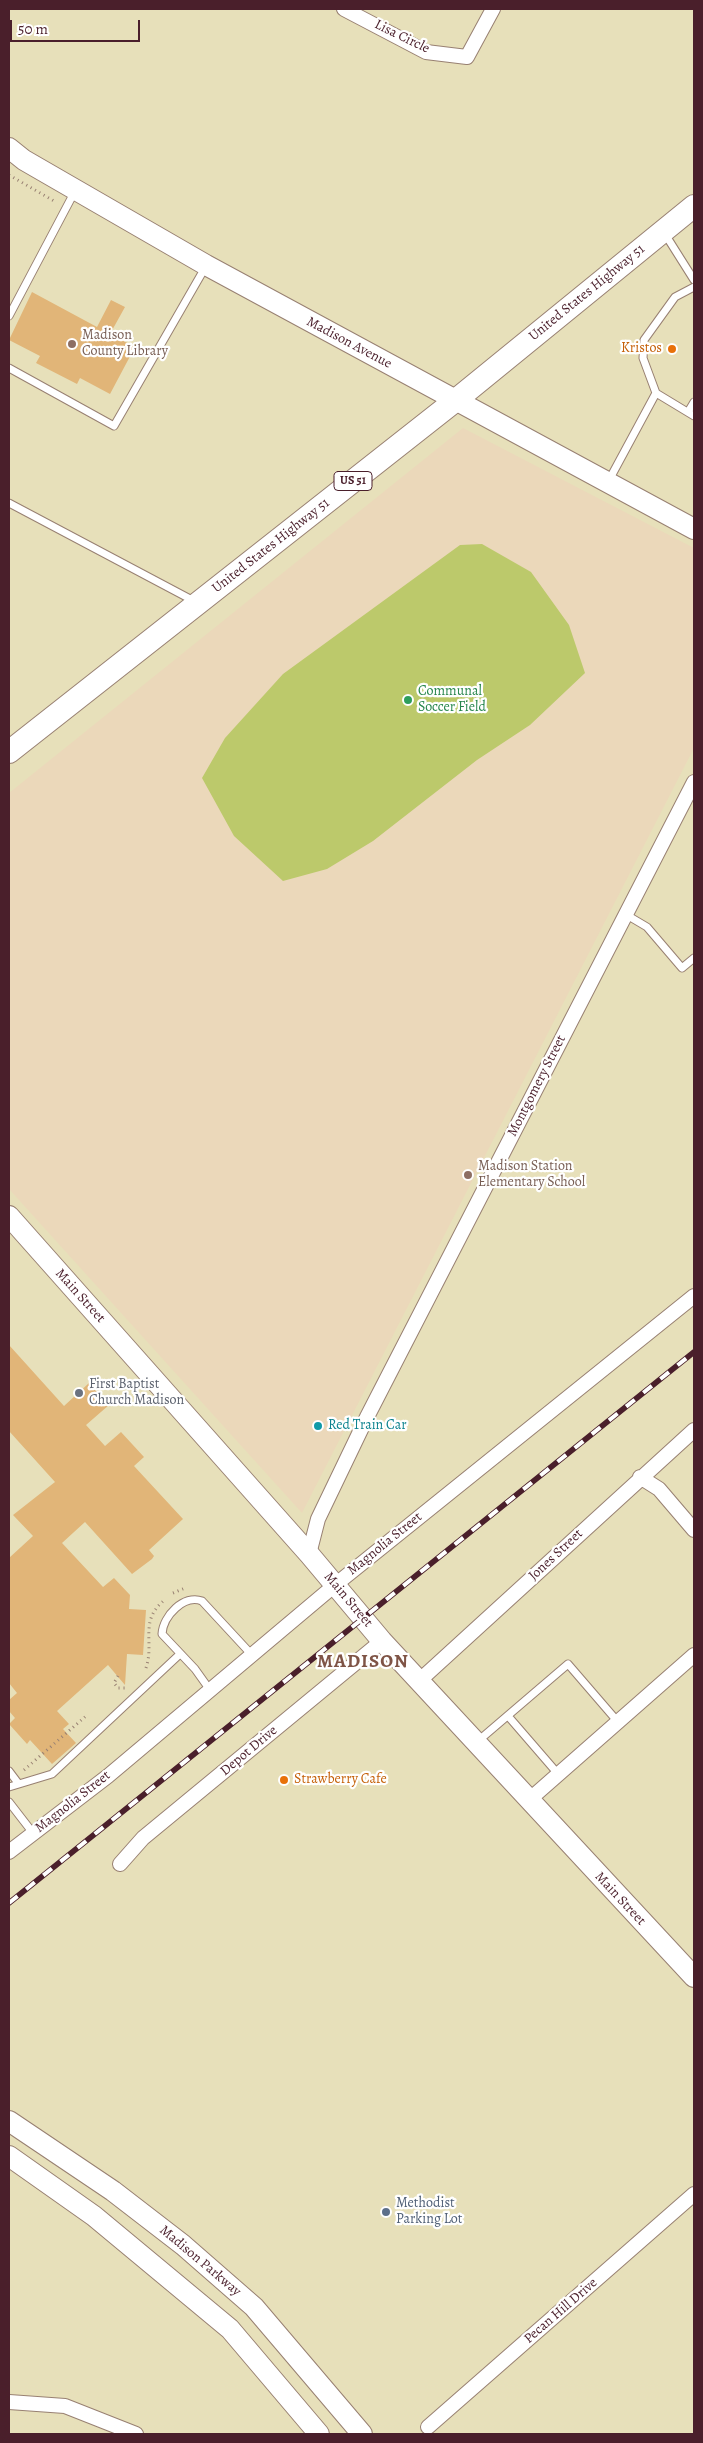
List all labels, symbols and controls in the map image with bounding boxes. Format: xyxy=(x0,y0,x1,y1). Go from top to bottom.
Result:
scale bar xyxy=(12,10,142,42)
street label: Lisa Circle xyxy=(372,16,432,58)
text: 50 m xyxy=(18,19,48,39)
street label: United States Highway 51 xyxy=(526,241,648,345)
street label: Madison Avenue xyxy=(303,313,395,373)
place label: Madison County Library xyxy=(82,328,168,361)
marker: Madison County Library xyxy=(66,338,78,350)
place label: Kristos xyxy=(621,341,662,357)
marker: Kristos xyxy=(666,343,678,355)
road number: US 51 xyxy=(334,472,372,491)
street label: United States Highway 51 xyxy=(209,495,333,597)
place label: Communal Soccer Field xyxy=(418,684,486,716)
marker: Communal Soccer Field xyxy=(402,694,414,706)
street label: Montgomery Street xyxy=(504,1032,570,1140)
place label: Madison Station Elementary School xyxy=(478,1159,585,1192)
marker: Madison Station Elementary School xyxy=(462,1169,474,1181)
street label: Main Street xyxy=(51,1265,109,1327)
place label: First Baptist Church Madison xyxy=(89,1377,184,1410)
marker: First Baptist Church Madison xyxy=(73,1387,85,1399)
place label: Red Train Car xyxy=(328,1418,407,1434)
marker: Red Train Car xyxy=(312,1420,324,1432)
street label: Magnolia Street xyxy=(344,1509,426,1579)
street label: Jones Street xyxy=(525,1526,587,1584)
street label: Main Street xyxy=(320,1569,376,1631)
district label: MADISON xyxy=(316,1651,410,1673)
street label: Depot Drive xyxy=(217,1722,281,1780)
street label: Magnolia Street xyxy=(32,1767,114,1837)
place label: Strawberry Cafe xyxy=(294,1772,387,1788)
marker: Strawberry Cafe xyxy=(278,1774,290,1786)
street label: Main Street xyxy=(591,1869,649,1929)
place label: Methodist Parking Lot xyxy=(396,2196,462,2228)
marker: Methodist Parking Lot xyxy=(380,2206,392,2218)
street label: Madison Parkway xyxy=(156,2222,244,2300)
street label: Pecan Hill Drive xyxy=(521,2275,601,2347)

